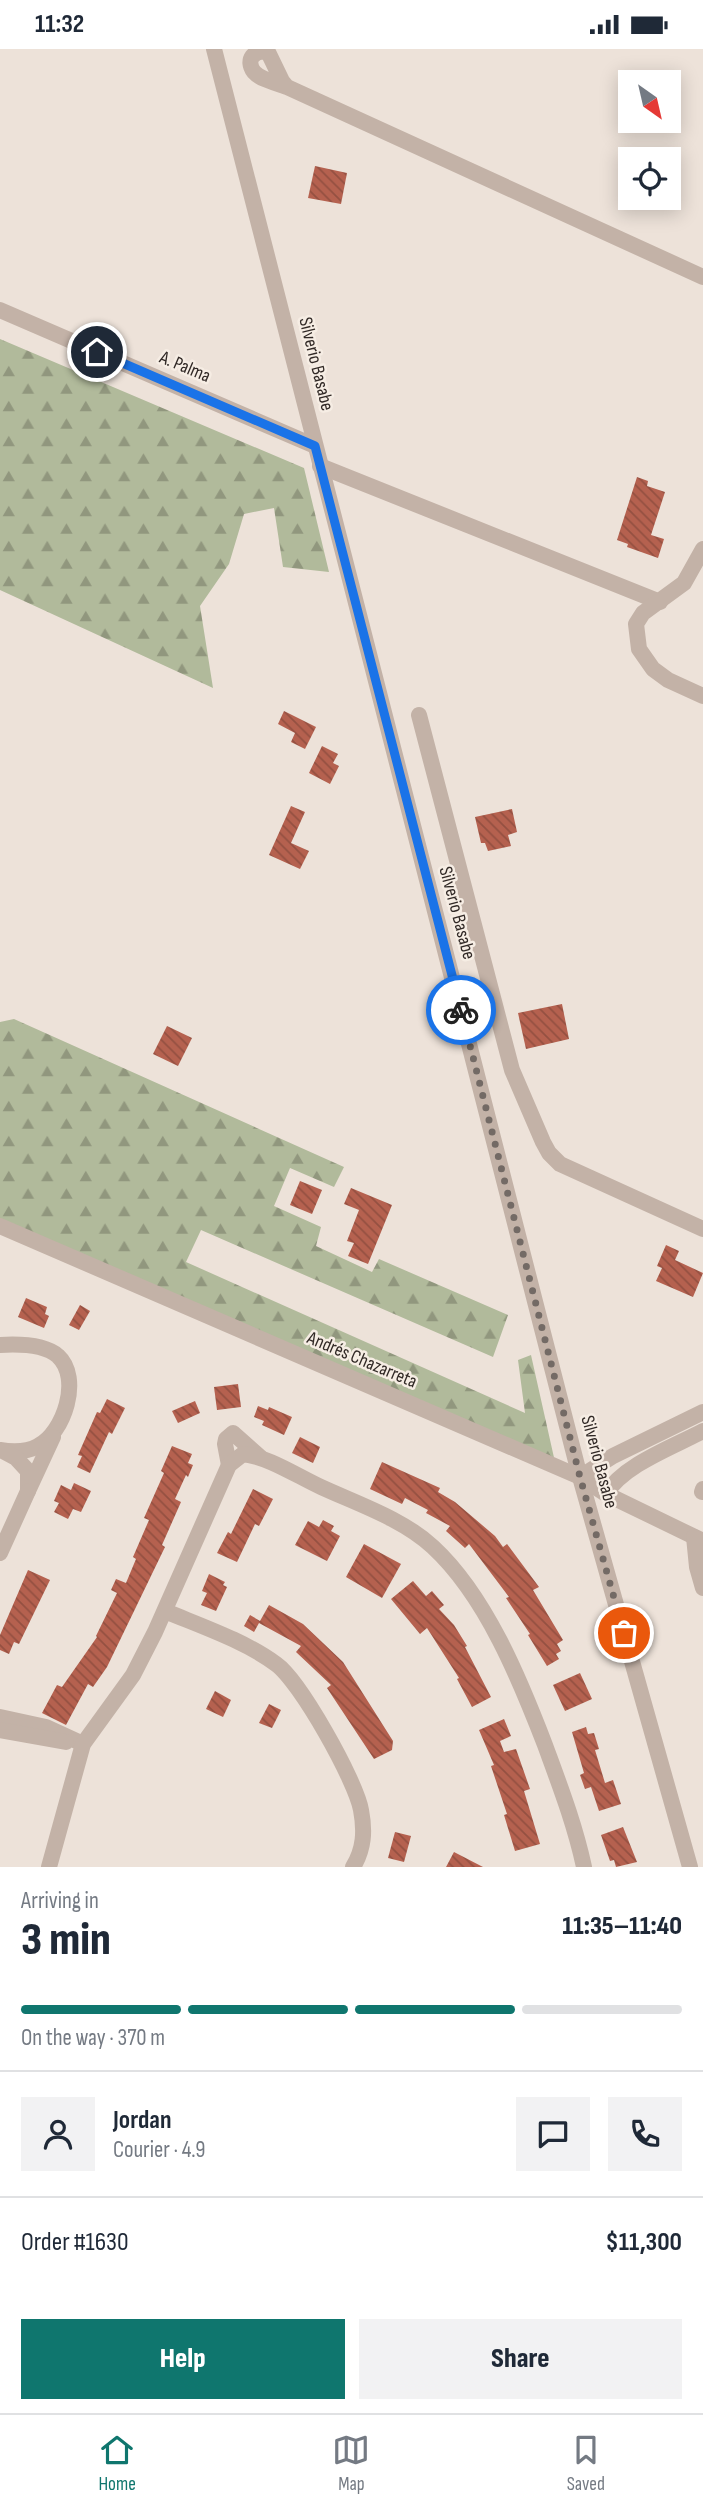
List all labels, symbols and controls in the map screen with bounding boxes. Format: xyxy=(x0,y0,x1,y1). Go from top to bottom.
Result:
text: 11:32 xyxy=(35,9,84,40)
north arrow xyxy=(618,70,681,133)
map controls xyxy=(618,70,681,210)
button: locate xyxy=(618,147,681,210)
street label: Silverio Basabe xyxy=(293,315,339,413)
pin xyxy=(67,322,127,382)
icon: home xyxy=(78,333,116,371)
street label: A. Palma xyxy=(155,346,214,388)
street label: Silverio Basabe xyxy=(434,864,480,962)
courier xyxy=(426,975,496,1045)
icon: bike xyxy=(442,991,480,1029)
street label: Andrés Chazarreta xyxy=(303,1326,420,1393)
street label: Silverio Basabe xyxy=(576,1413,622,1511)
pin xyxy=(594,1603,654,1663)
icon: bag xyxy=(605,1614,643,1652)
text: Arriving in xyxy=(21,1887,99,1915)
text: 11:35–11:40 xyxy=(562,1911,682,1942)
text: 3 min xyxy=(21,1913,111,1968)
text: On the way · 370 m xyxy=(21,2024,165,2052)
button: person xyxy=(21,2097,95,2171)
button: chat xyxy=(516,2097,590,2171)
button: phone xyxy=(608,2097,682,2171)
text: Jordan xyxy=(113,2105,171,2136)
text: Courier · 4.9 xyxy=(113,2136,205,2164)
text: Order #1630 xyxy=(21,2227,129,2258)
text: $11,300 xyxy=(605,2227,682,2258)
button: Help xyxy=(21,2319,345,2399)
button: Share xyxy=(359,2319,682,2399)
tab: Home xyxy=(98,2431,136,2496)
tab: Map xyxy=(332,2431,370,2496)
tab: Saved xyxy=(567,2431,605,2496)

